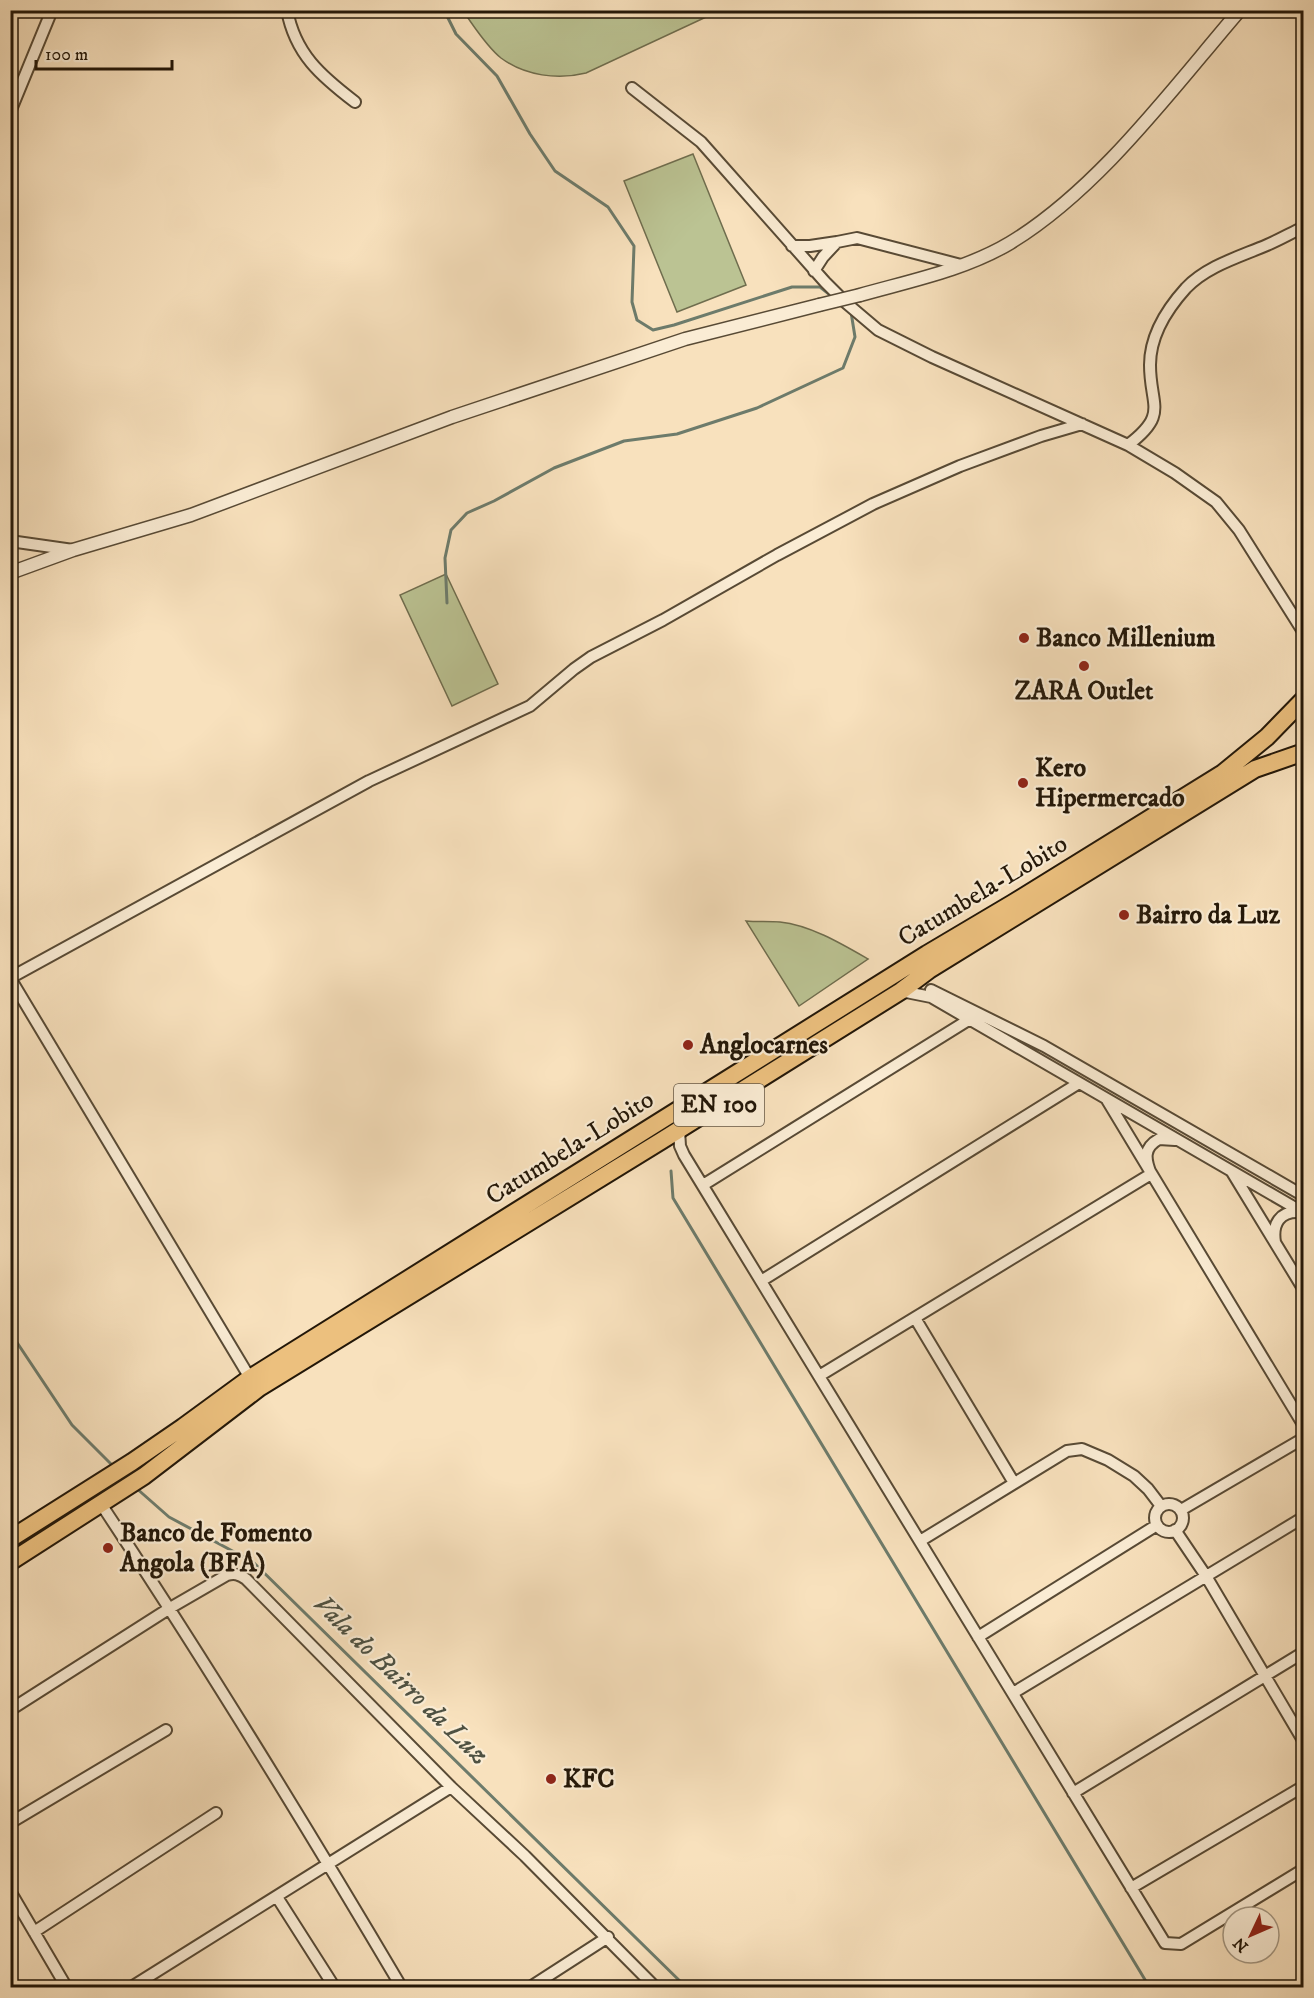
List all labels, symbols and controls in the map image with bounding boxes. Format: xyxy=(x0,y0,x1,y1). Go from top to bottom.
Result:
scale bar xyxy=(36,33,172,71)
text: 100 m xyxy=(45,44,88,66)
place label: Banco Millenium xyxy=(1036,622,1216,655)
marker: Banco Millenium xyxy=(1017,631,1031,645)
marker: ZARA Outlet xyxy=(1077,659,1091,673)
place label: ZARA Outlet xyxy=(1015,675,1154,708)
place label: Kero Hipermercado xyxy=(1035,752,1185,815)
marker: Kero Hipermercado xyxy=(1016,776,1030,790)
street label: Catumbela-Lobito xyxy=(892,827,1074,955)
place label: Bairro da Luz xyxy=(1136,899,1281,932)
marker: Bairro da Luz xyxy=(1117,908,1131,922)
place label: Anglocarnes xyxy=(699,1029,828,1062)
marker: Anglocarnes xyxy=(681,1038,695,1052)
street label: Catumbela-Lobito xyxy=(480,1083,660,1213)
road number: EN 100 xyxy=(674,1084,764,1126)
place label: Banco de Fomento Angola (BFA) xyxy=(119,1517,312,1580)
marker: Banco de Fomento Angola (BFA) xyxy=(101,1541,115,1555)
water label: Vala do Bairro da Luz xyxy=(306,1587,496,1773)
place label: KFC xyxy=(563,1763,615,1796)
marker: KFC xyxy=(544,1772,558,1786)
north arrow xyxy=(1221,1905,1281,1965)
text: N xyxy=(1229,1933,1253,1956)

